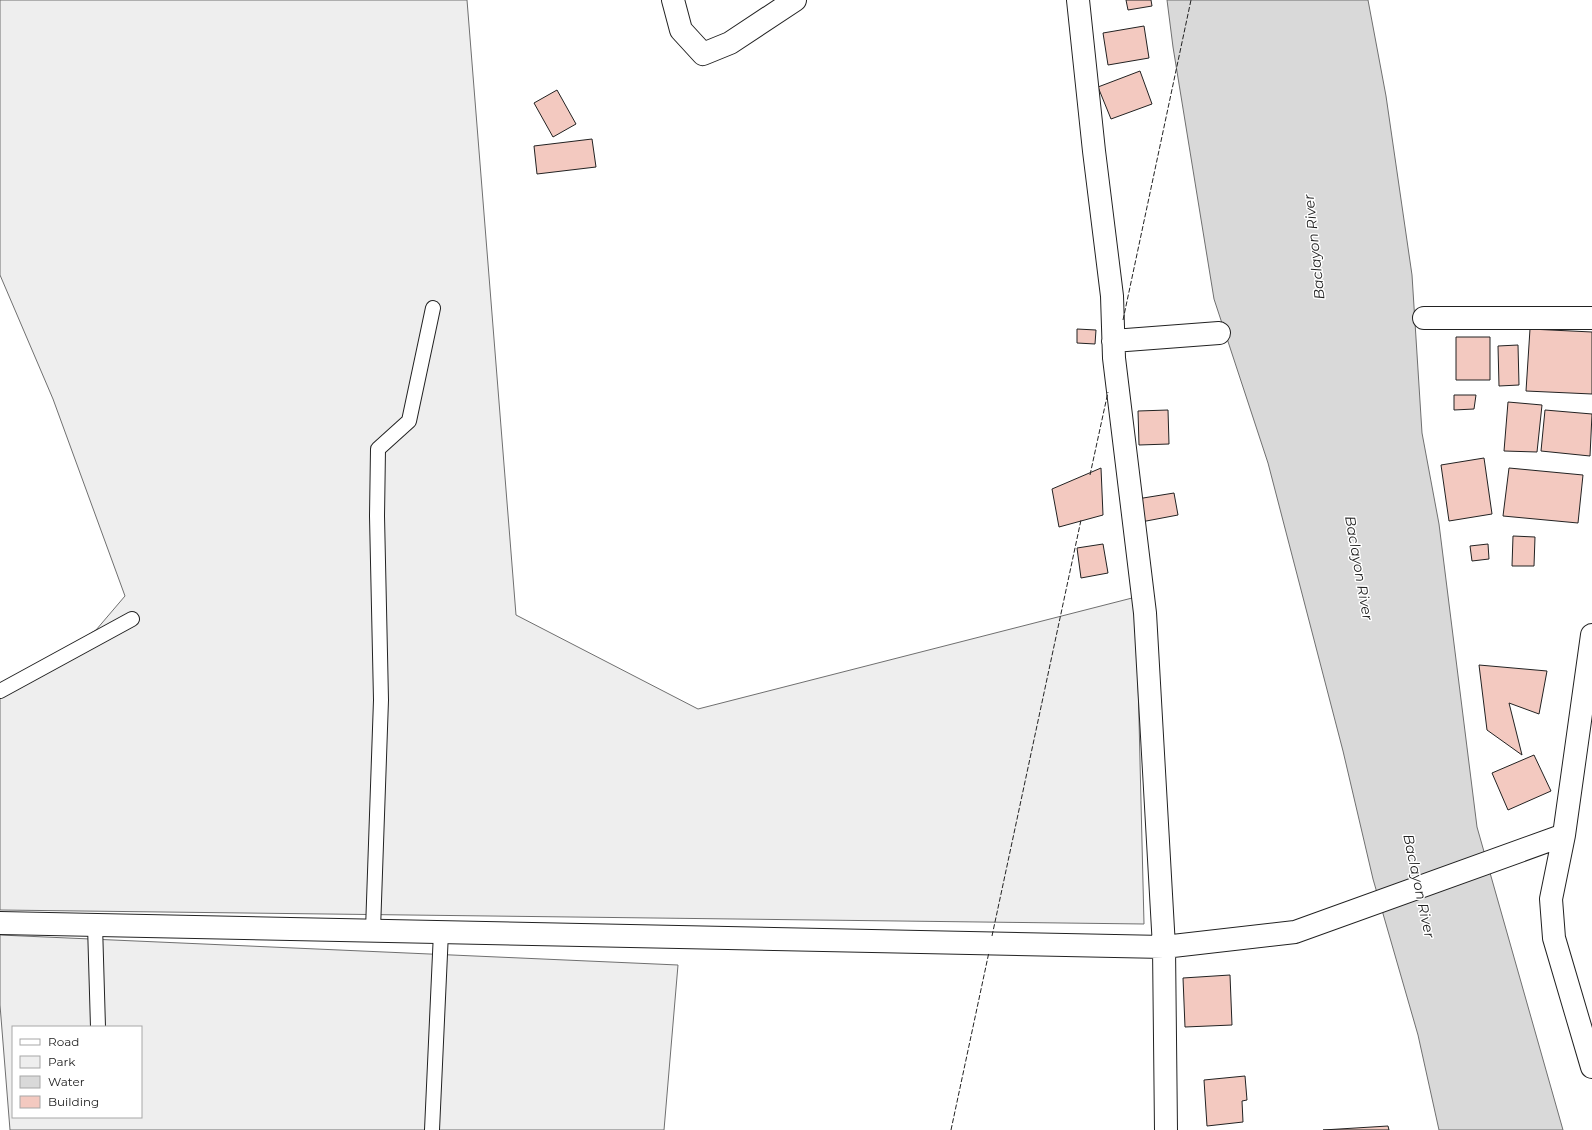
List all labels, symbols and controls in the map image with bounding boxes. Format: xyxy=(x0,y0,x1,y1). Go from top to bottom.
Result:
water label: Baclayon River xyxy=(1299,193,1328,300)
water label: Baclayon River xyxy=(1341,514,1377,622)
water label: Baclayon River xyxy=(1399,832,1439,940)
legend xyxy=(12,1026,142,1118)
text: Road xyxy=(48,1034,79,1049)
text: Park xyxy=(48,1054,76,1069)
text: Water xyxy=(48,1074,85,1089)
text: Building xyxy=(48,1094,99,1109)

